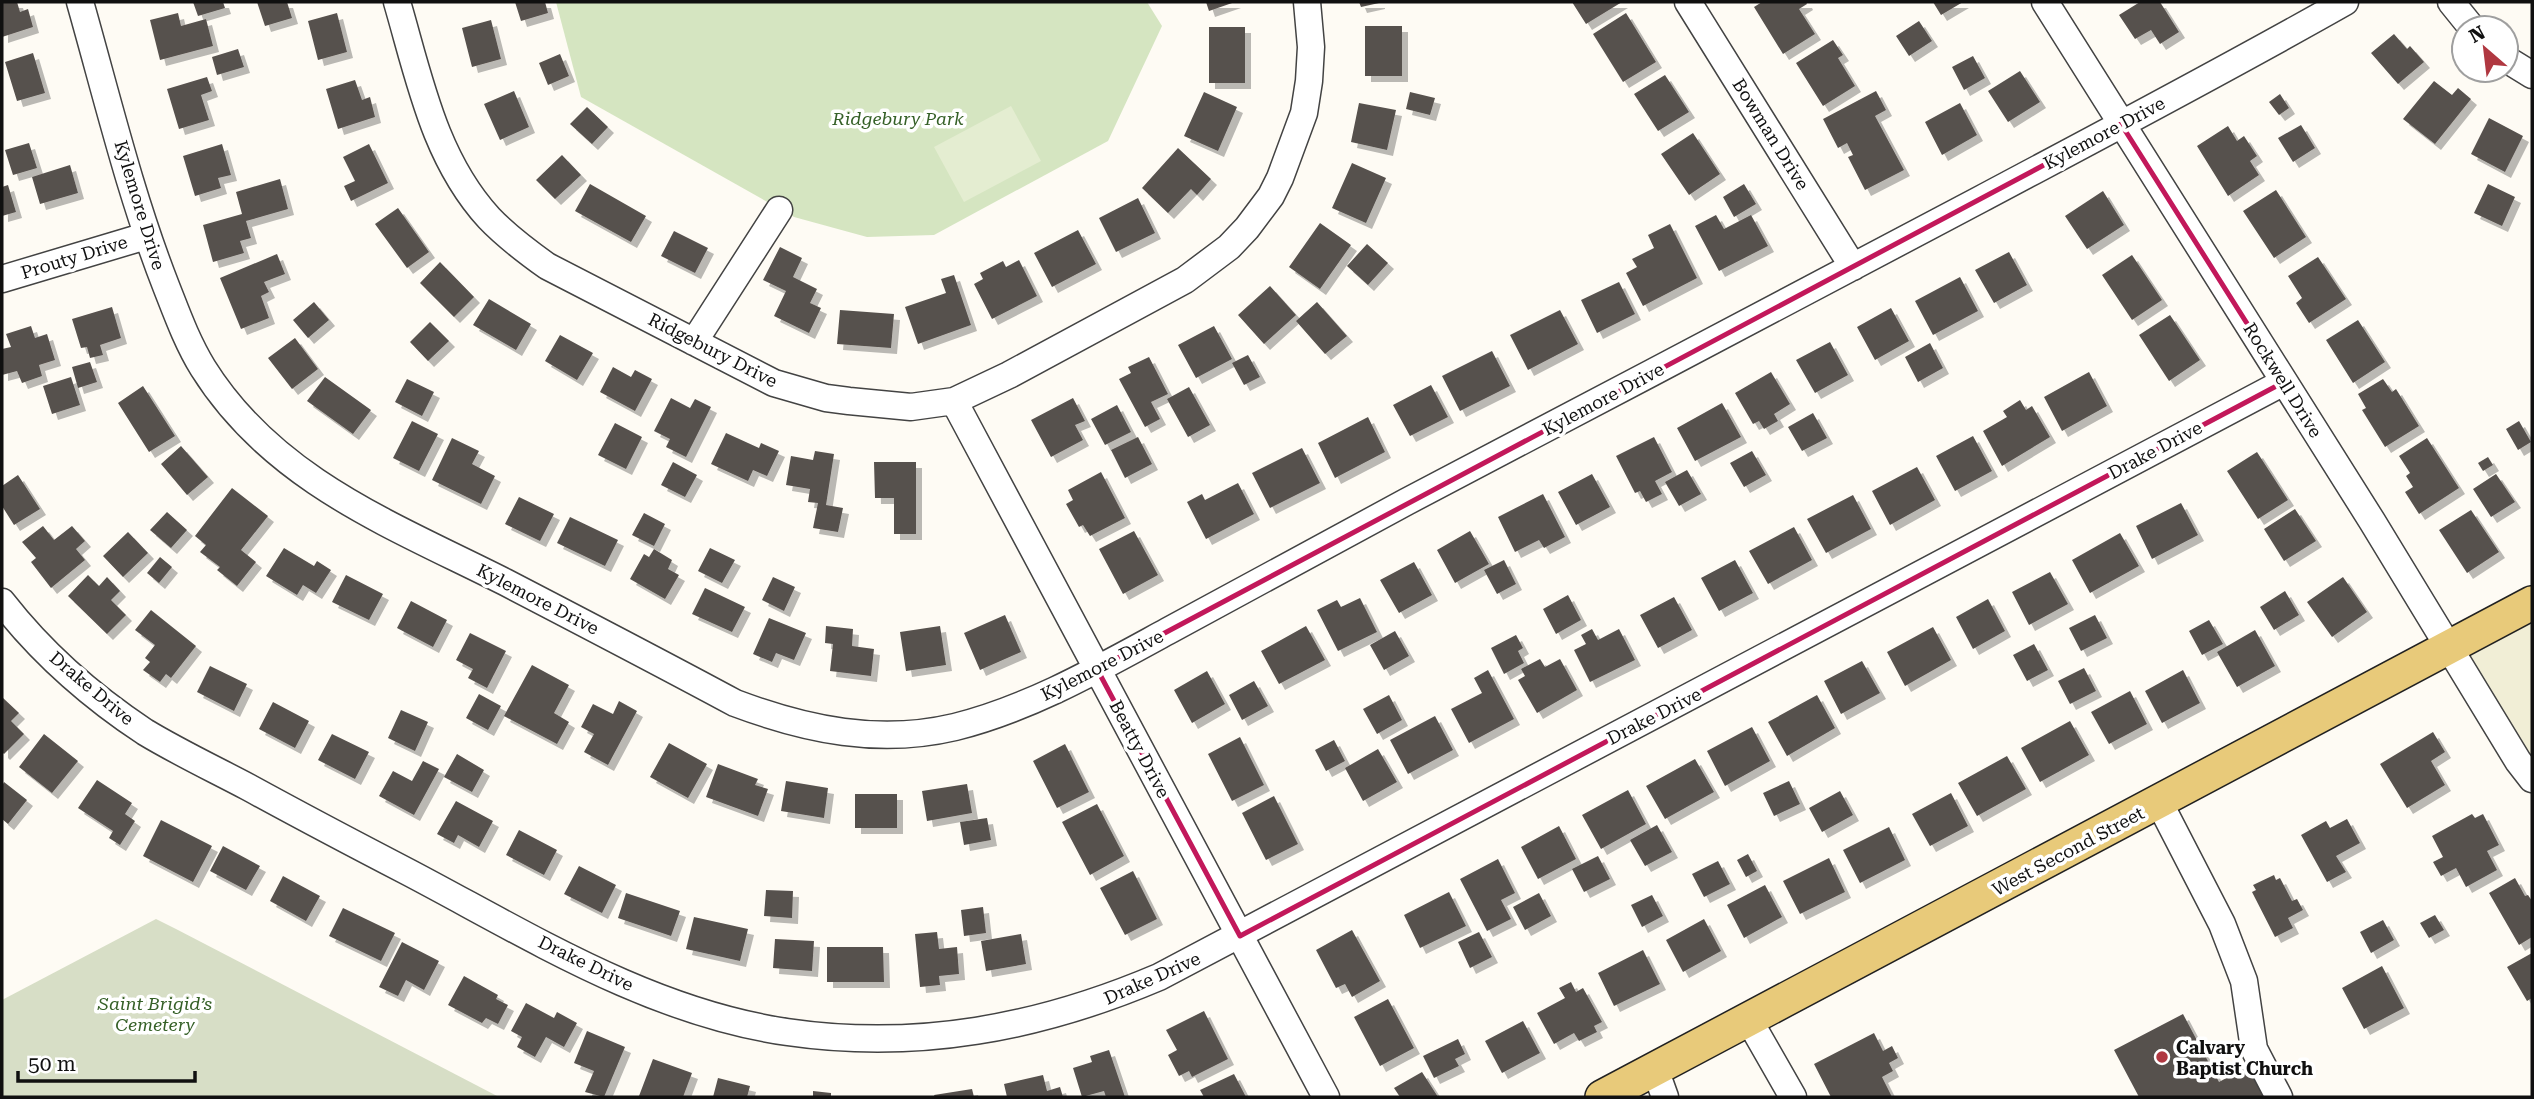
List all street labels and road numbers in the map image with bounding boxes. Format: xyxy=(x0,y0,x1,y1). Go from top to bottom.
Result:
street label: Bowman Drive xyxy=(1728,75,1814,194)
street label: Kylemore Drive xyxy=(2040,92,2168,174)
street label: Kylemore Drive xyxy=(110,138,170,272)
street label: Prouty Drive xyxy=(18,231,130,283)
street label: Ridgebury Drive xyxy=(645,308,781,392)
street label: Rockwell Drive xyxy=(2239,319,2327,441)
street label: Kylemore Drive xyxy=(1539,358,1667,440)
street label: Drake Drive xyxy=(2105,416,2206,483)
street label: Kylemore Drive xyxy=(473,559,603,639)
street label: Kylemore Drive xyxy=(1037,625,1167,705)
street label: Drake Drive xyxy=(46,647,138,729)
street label: Drake Drive xyxy=(1603,683,1705,749)
street label: Beatty Drive xyxy=(1105,697,1175,801)
street label: West Second Street xyxy=(1988,802,2148,900)
street label: Drake Drive xyxy=(535,931,637,995)
street label: Drake Drive xyxy=(1101,947,1204,1009)

